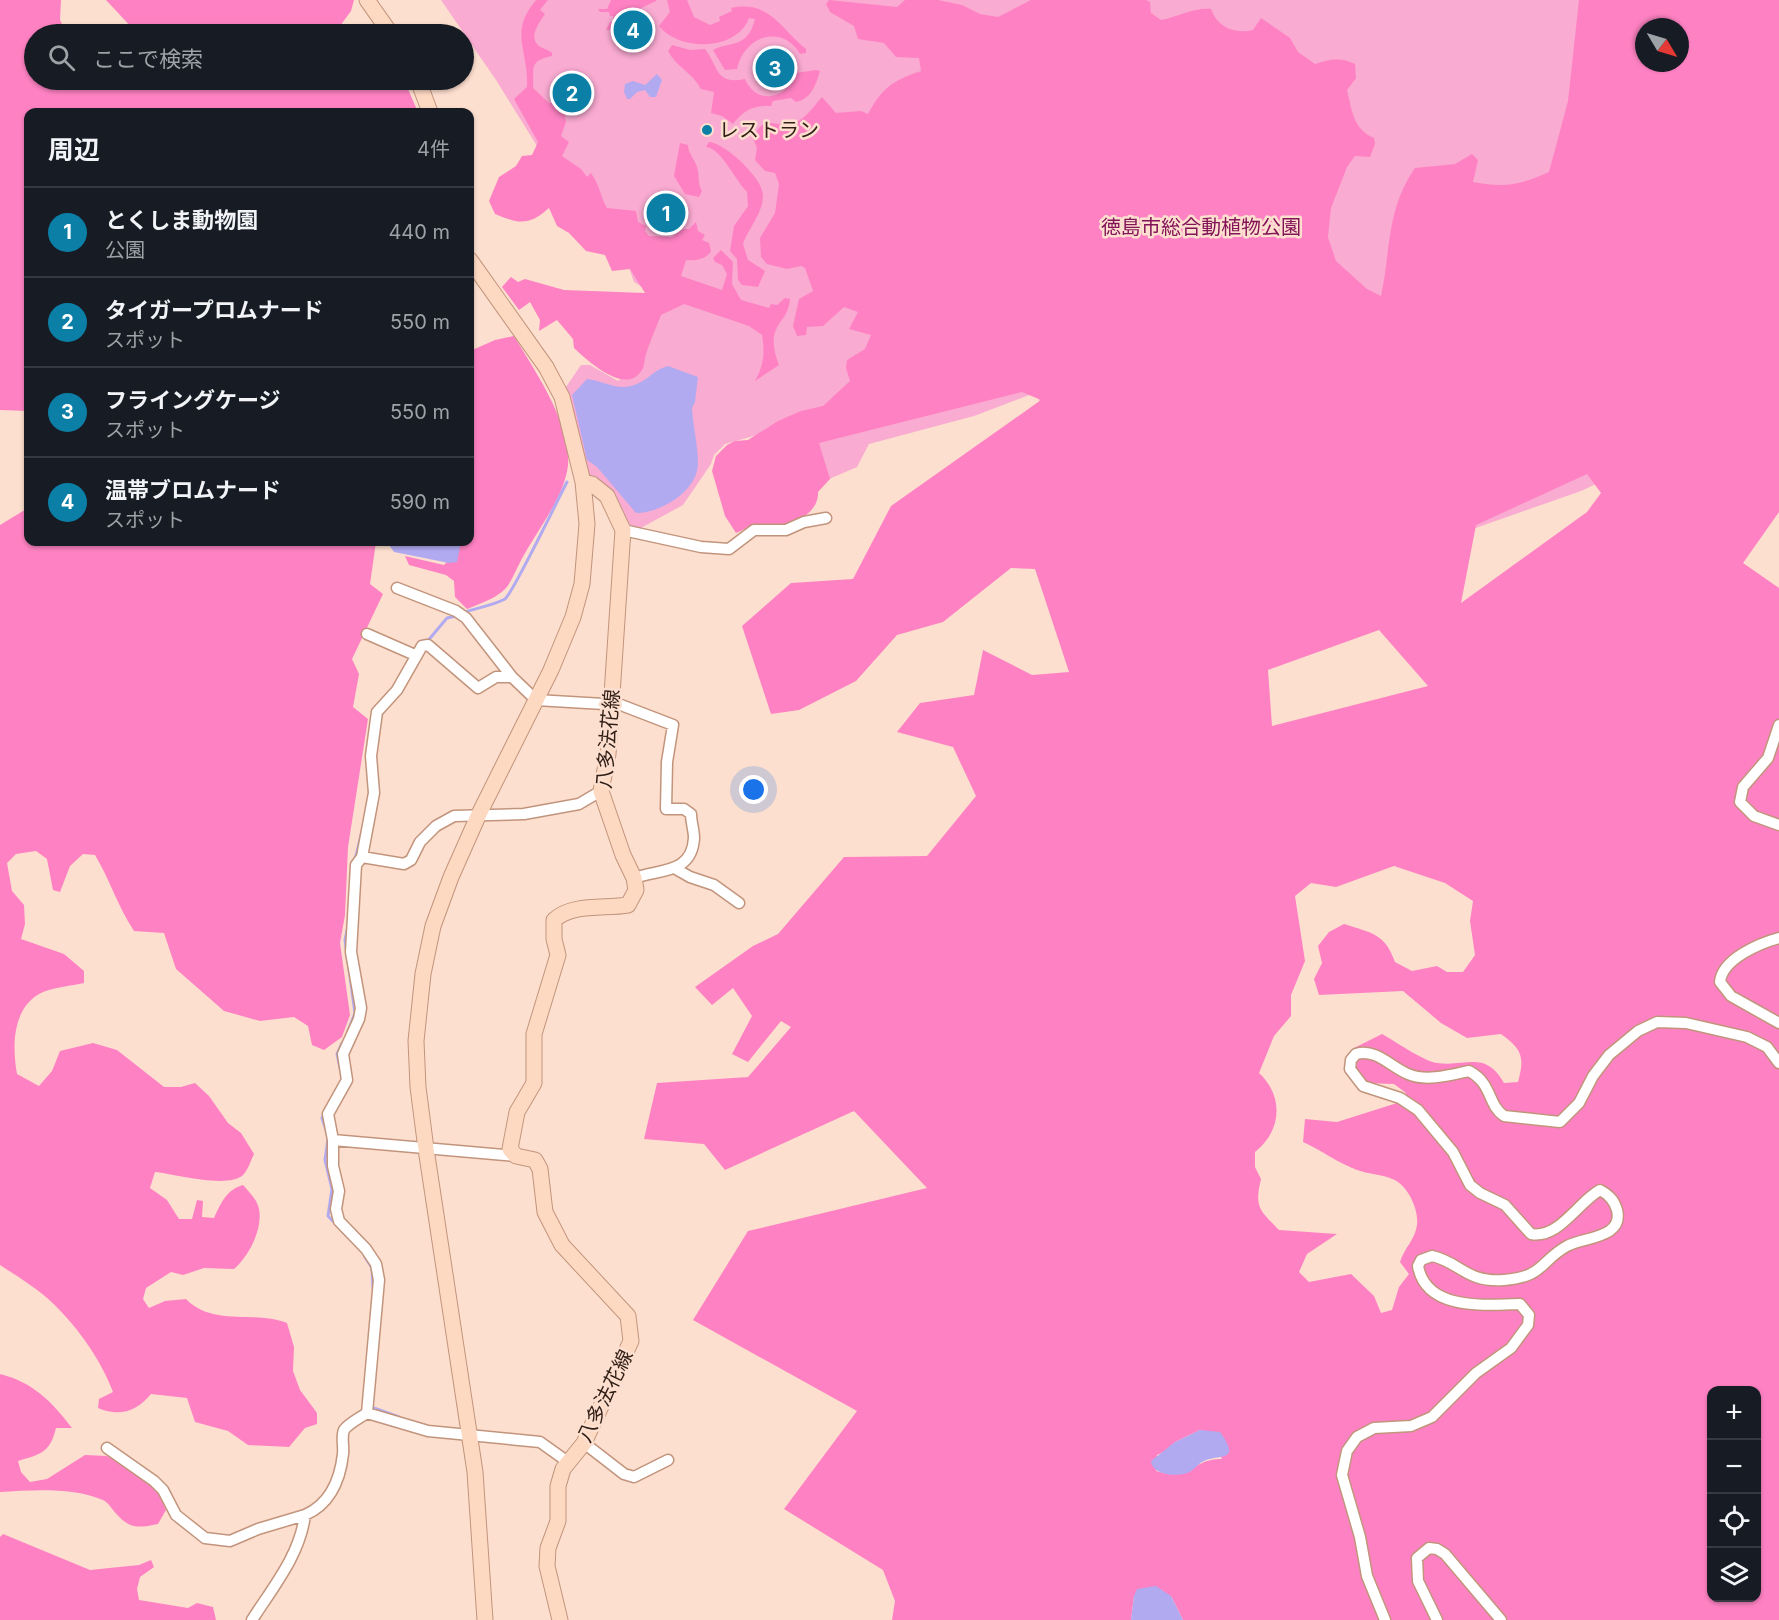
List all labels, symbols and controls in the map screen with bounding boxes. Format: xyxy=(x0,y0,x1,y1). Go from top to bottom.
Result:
pin: 4 xyxy=(614,8,652,52)
north arrow xyxy=(1635,18,1689,72)
search box xyxy=(24,24,474,90)
icon: search xyxy=(45,41,78,74)
text: ここで検索 xyxy=(93,46,203,72)
pin: 3 xyxy=(756,46,794,90)
pin: 2 xyxy=(552,70,592,116)
place label: レストラン xyxy=(719,118,819,142)
marker: レストラン xyxy=(700,123,714,137)
text: 周辺 xyxy=(48,134,100,165)
text: 4件 xyxy=(417,137,450,161)
pin: 1 xyxy=(646,190,686,236)
text: とくしま動物園 xyxy=(105,207,258,233)
park label: 徳島市総合動植物公園 xyxy=(1101,215,1301,239)
text: 1 xyxy=(63,220,72,244)
text: 440 m xyxy=(388,220,450,244)
text: 公園 xyxy=(105,238,145,262)
text: タイガープロムナード xyxy=(105,297,324,323)
text: 2 xyxy=(61,310,74,334)
text: 550 m xyxy=(390,310,450,334)
text: スポット xyxy=(105,328,185,352)
text: フライングケージ xyxy=(105,387,281,413)
text: 3 xyxy=(61,400,74,424)
text: 550 m xyxy=(390,400,450,424)
text: スポット xyxy=(105,418,185,442)
text: 温帯ブロムナード xyxy=(105,477,281,503)
text: 4 xyxy=(61,490,74,514)
text: 590 m xyxy=(390,490,450,514)
text: スポット xyxy=(105,508,185,532)
street label: 八多法花線 xyxy=(592,688,624,790)
your location xyxy=(739,775,768,804)
street label: 八多法花線 xyxy=(572,1346,638,1446)
map controls xyxy=(1707,1386,1761,1602)
button: + xyxy=(1707,1386,1761,1440)
button: − xyxy=(1707,1440,1761,1494)
button: locate xyxy=(1707,1494,1761,1548)
button: layers xyxy=(1707,1548,1761,1602)

